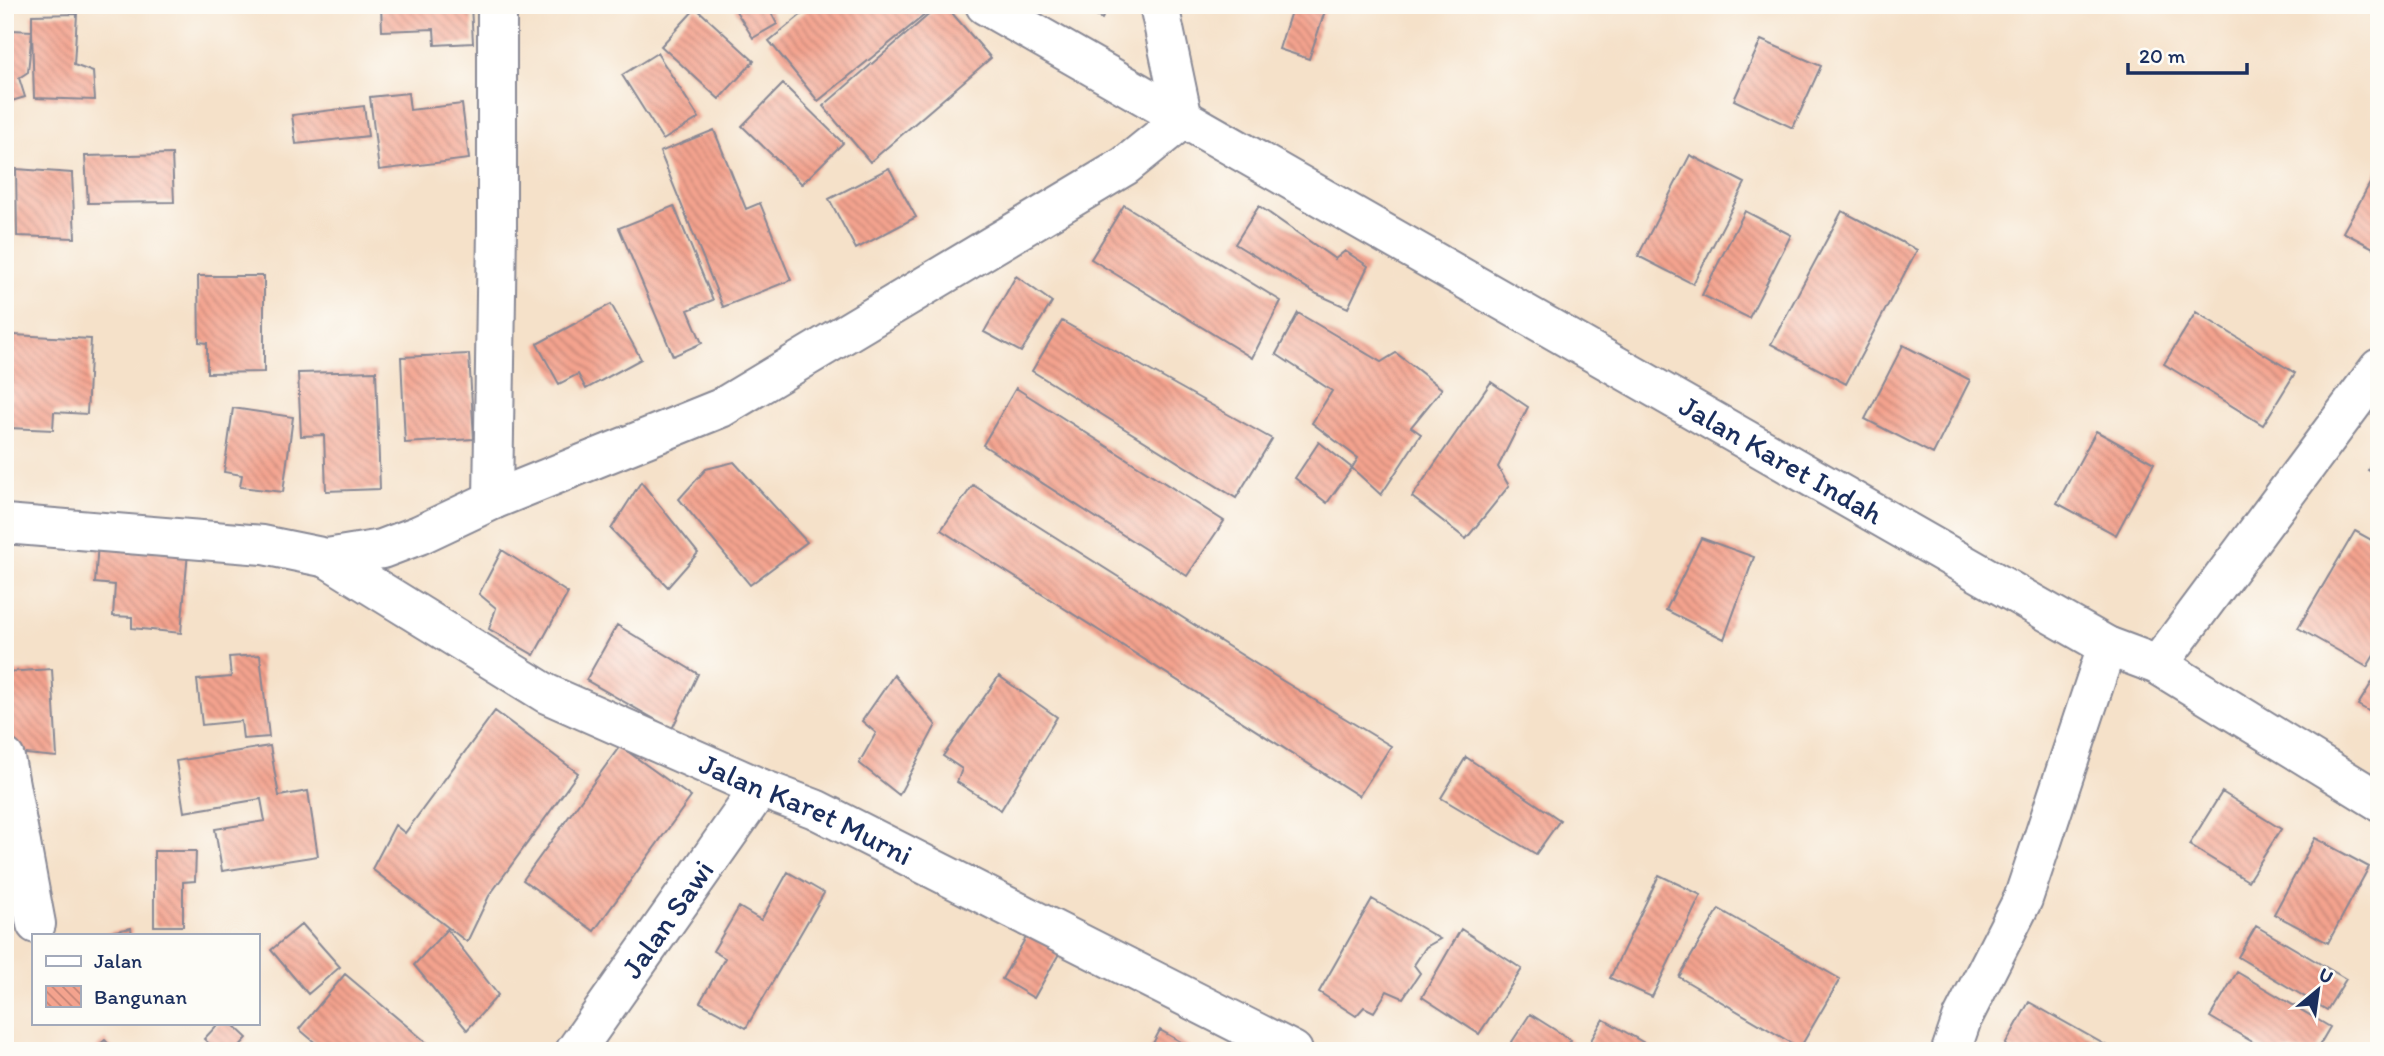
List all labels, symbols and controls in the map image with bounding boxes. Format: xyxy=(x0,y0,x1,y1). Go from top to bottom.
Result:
scale bar xyxy=(2128,32,2248,76)
text: 20 m xyxy=(2139,43,2186,68)
street label: Jalan Karet Indah xyxy=(1673,387,1890,532)
street label: Jalan Karet Murni xyxy=(694,745,919,873)
street label: Jalan Sawi xyxy=(613,853,722,985)
legend xyxy=(32,934,259,1024)
text: Jalan xyxy=(94,948,142,973)
north arrow xyxy=(2282,954,2352,1024)
text: U xyxy=(2315,962,2337,989)
text: Bangunan xyxy=(94,984,187,1009)

